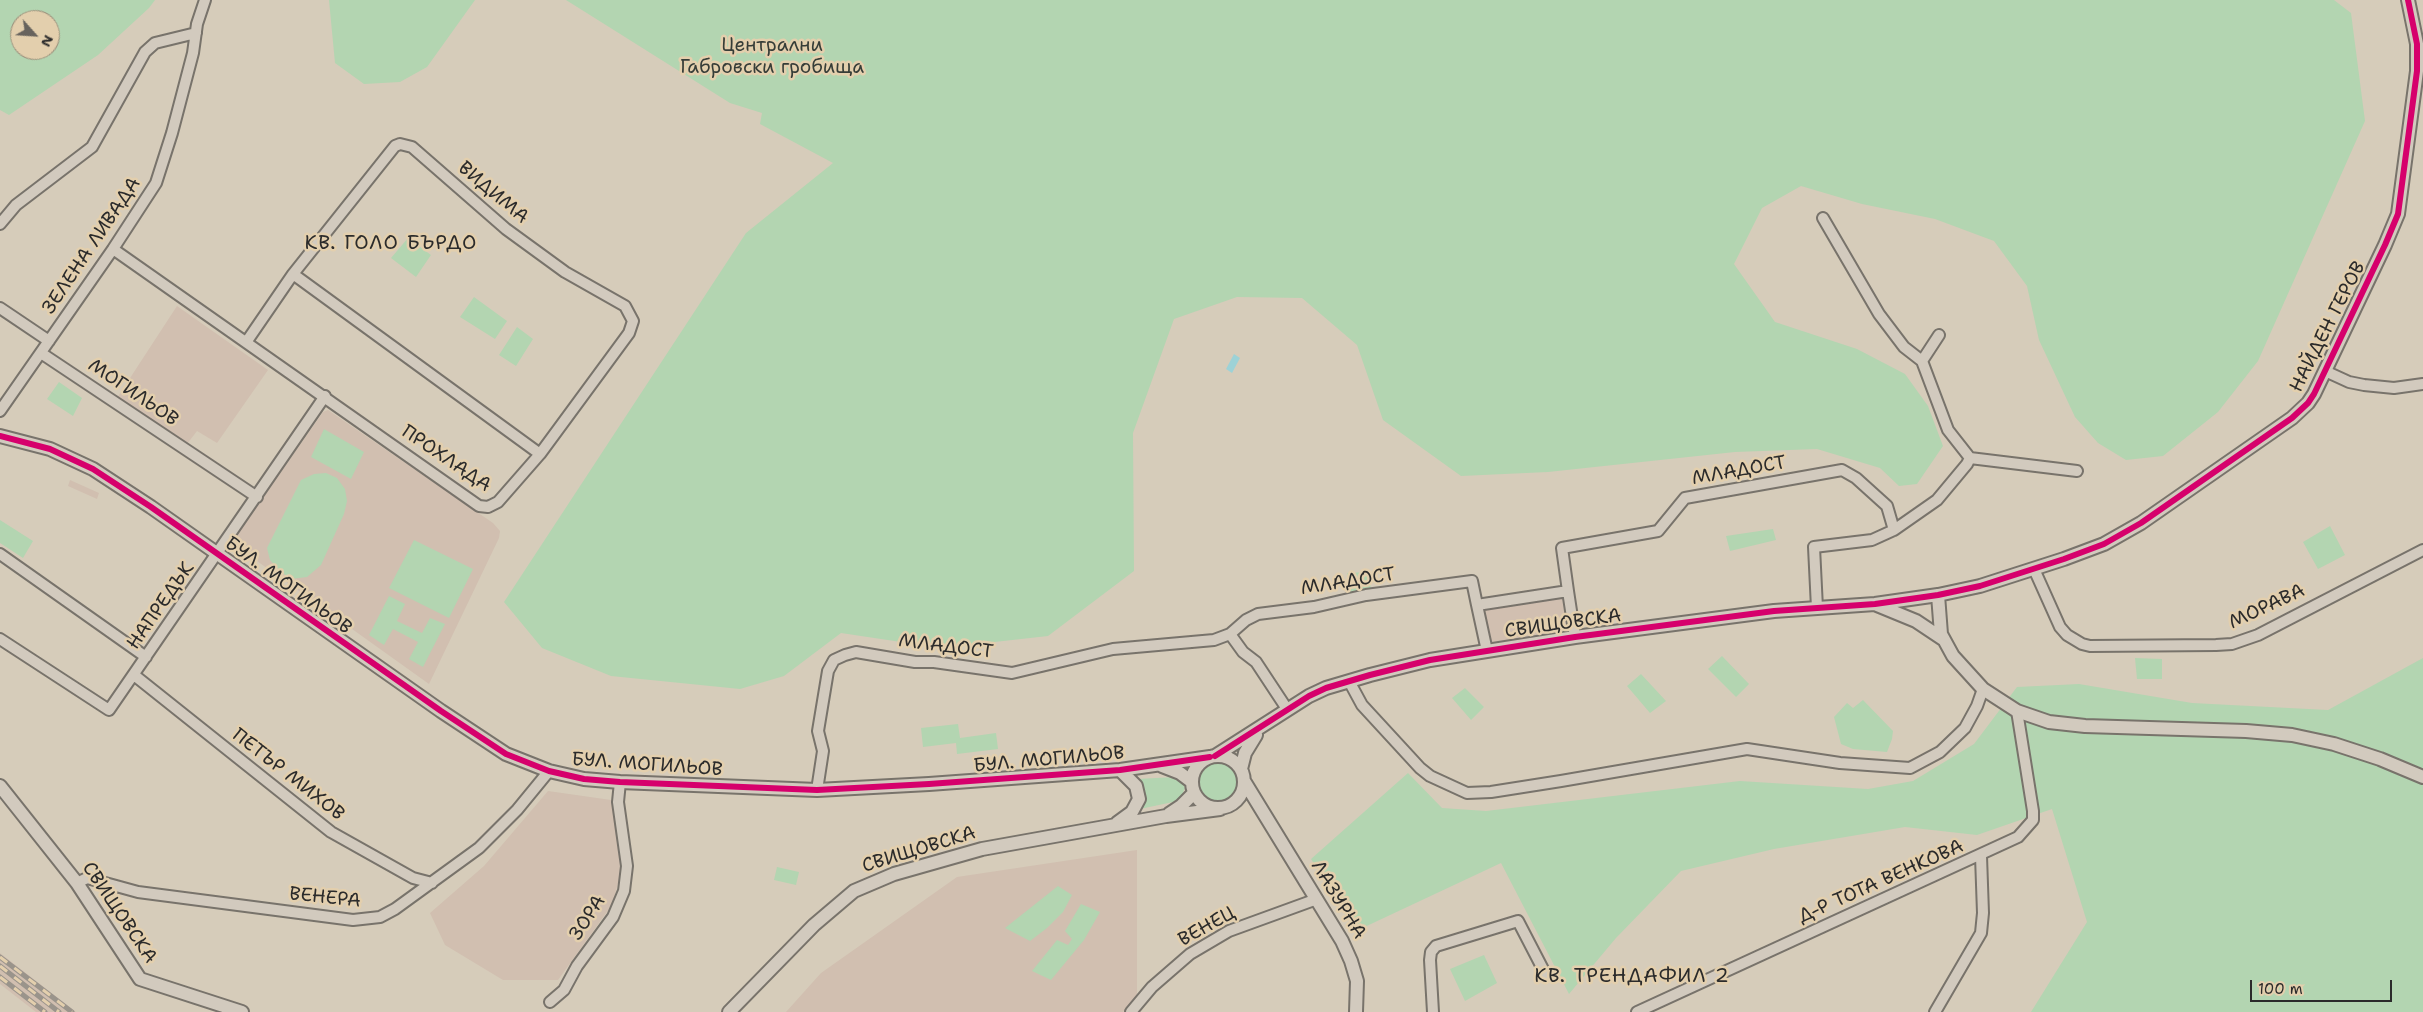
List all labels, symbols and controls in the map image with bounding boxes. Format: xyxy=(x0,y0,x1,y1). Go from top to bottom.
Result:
north arrow xyxy=(10,10,60,60)
text: N xyxy=(37,32,58,50)
park label: Централни Габровски гробища xyxy=(680,35,864,79)
street label: ВИДИМА xyxy=(453,157,533,229)
street label: ЗЕЛЕНА ЛИВАДА xyxy=(38,173,146,319)
district label: КВ. ГОЛО БЪРДО xyxy=(303,232,479,256)
street label: НАЙДЕН ГЕРОВ xyxy=(2285,258,2371,396)
street label: МОГИЛЬОВ xyxy=(83,354,183,432)
street label: ПРОХЛАДА xyxy=(397,421,495,497)
street label: МЛАДОСТ xyxy=(1690,451,1788,491)
street label: БУЛ. МОГИЛЬОВ xyxy=(220,532,356,640)
street label: НАПРЕДЪК xyxy=(123,558,199,654)
street label: МЛАДОСТ xyxy=(1299,563,1397,601)
street label: МОРАВА xyxy=(2225,580,2309,634)
street label: СВИЩОВСКА xyxy=(1503,605,1623,643)
street label: МЛАДОСТ xyxy=(897,630,995,664)
street label: ПЕТЪР МИХОВ xyxy=(227,724,349,826)
street label: БУЛ. МОГИЛЬОВ xyxy=(973,742,1125,778)
street label: БУЛ. МОГИЛЬОВ xyxy=(571,748,723,782)
street label: СВИЩОВСКА xyxy=(859,822,979,878)
street label: Д-Р ТОТА ВЕНКОВА xyxy=(1795,835,1967,929)
street label: ЛАЗУРНА xyxy=(1306,857,1370,943)
street label: СВИЩОВСКА xyxy=(77,858,161,968)
street label: ВЕНЕРА xyxy=(288,883,362,913)
street label: ЗОРА xyxy=(565,891,611,945)
street label: ВЕНЕЦ xyxy=(1175,902,1239,952)
district label: КВ. ТРЕНДАФИЛ 2 xyxy=(1532,965,1732,989)
scale bar xyxy=(2253,970,2396,1002)
text: 100 m xyxy=(2258,979,2303,999)

